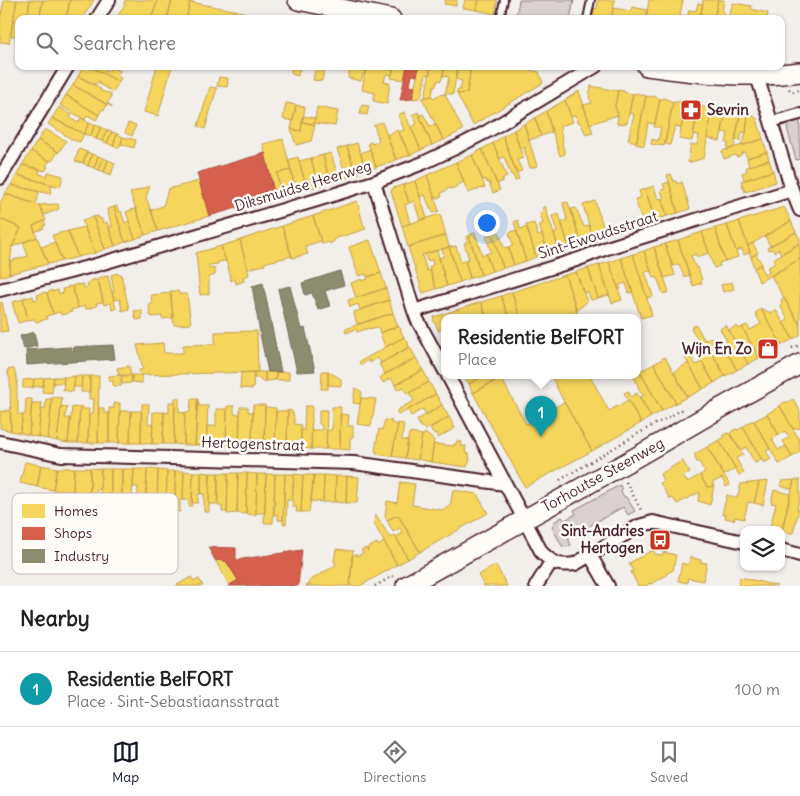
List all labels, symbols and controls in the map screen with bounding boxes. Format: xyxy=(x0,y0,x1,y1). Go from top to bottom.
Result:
search box xyxy=(15,15,785,70)
icon: search xyxy=(33,29,61,57)
text: Search here xyxy=(73,31,176,55)
pharmacy icon: Sevrin xyxy=(679,98,703,122)
place label: Sevrin xyxy=(707,100,749,119)
street label: Diksmuidse Heerweg xyxy=(232,156,374,215)
street label: Sint-Ewoudsstraat xyxy=(536,206,660,263)
your location xyxy=(474,210,500,236)
popup xyxy=(441,314,641,379)
text: Residentie BelFORT xyxy=(458,325,624,349)
shop icon: Wijn En Zo xyxy=(756,337,780,361)
place label: Wijn En Zo xyxy=(682,339,753,358)
text: Place xyxy=(458,349,497,369)
pin: 1 xyxy=(525,396,557,437)
street label: Hertogenstraat xyxy=(201,432,305,455)
street label: Torhoutse Steenweg xyxy=(538,433,667,516)
legend xyxy=(12,493,178,574)
text: Homes xyxy=(54,502,98,520)
place label: Sint-Andries Hertogen xyxy=(561,521,644,558)
text: Shops xyxy=(54,524,92,542)
map controls xyxy=(740,526,785,571)
button: layers xyxy=(740,526,785,571)
bus stop icon: Sint-Andries Hertogen xyxy=(648,528,672,552)
text: Industry xyxy=(54,547,109,565)
text: Nearby xyxy=(20,605,90,632)
text: Residentie BelFORT xyxy=(67,667,233,691)
text: 1 xyxy=(33,679,39,699)
text: 100 m xyxy=(735,679,780,699)
text: Place · Sint-Sebastiaansstraat xyxy=(67,691,279,711)
tab: Map xyxy=(112,738,140,786)
tab: Directions xyxy=(363,738,426,786)
tab: Saved xyxy=(650,738,688,786)

